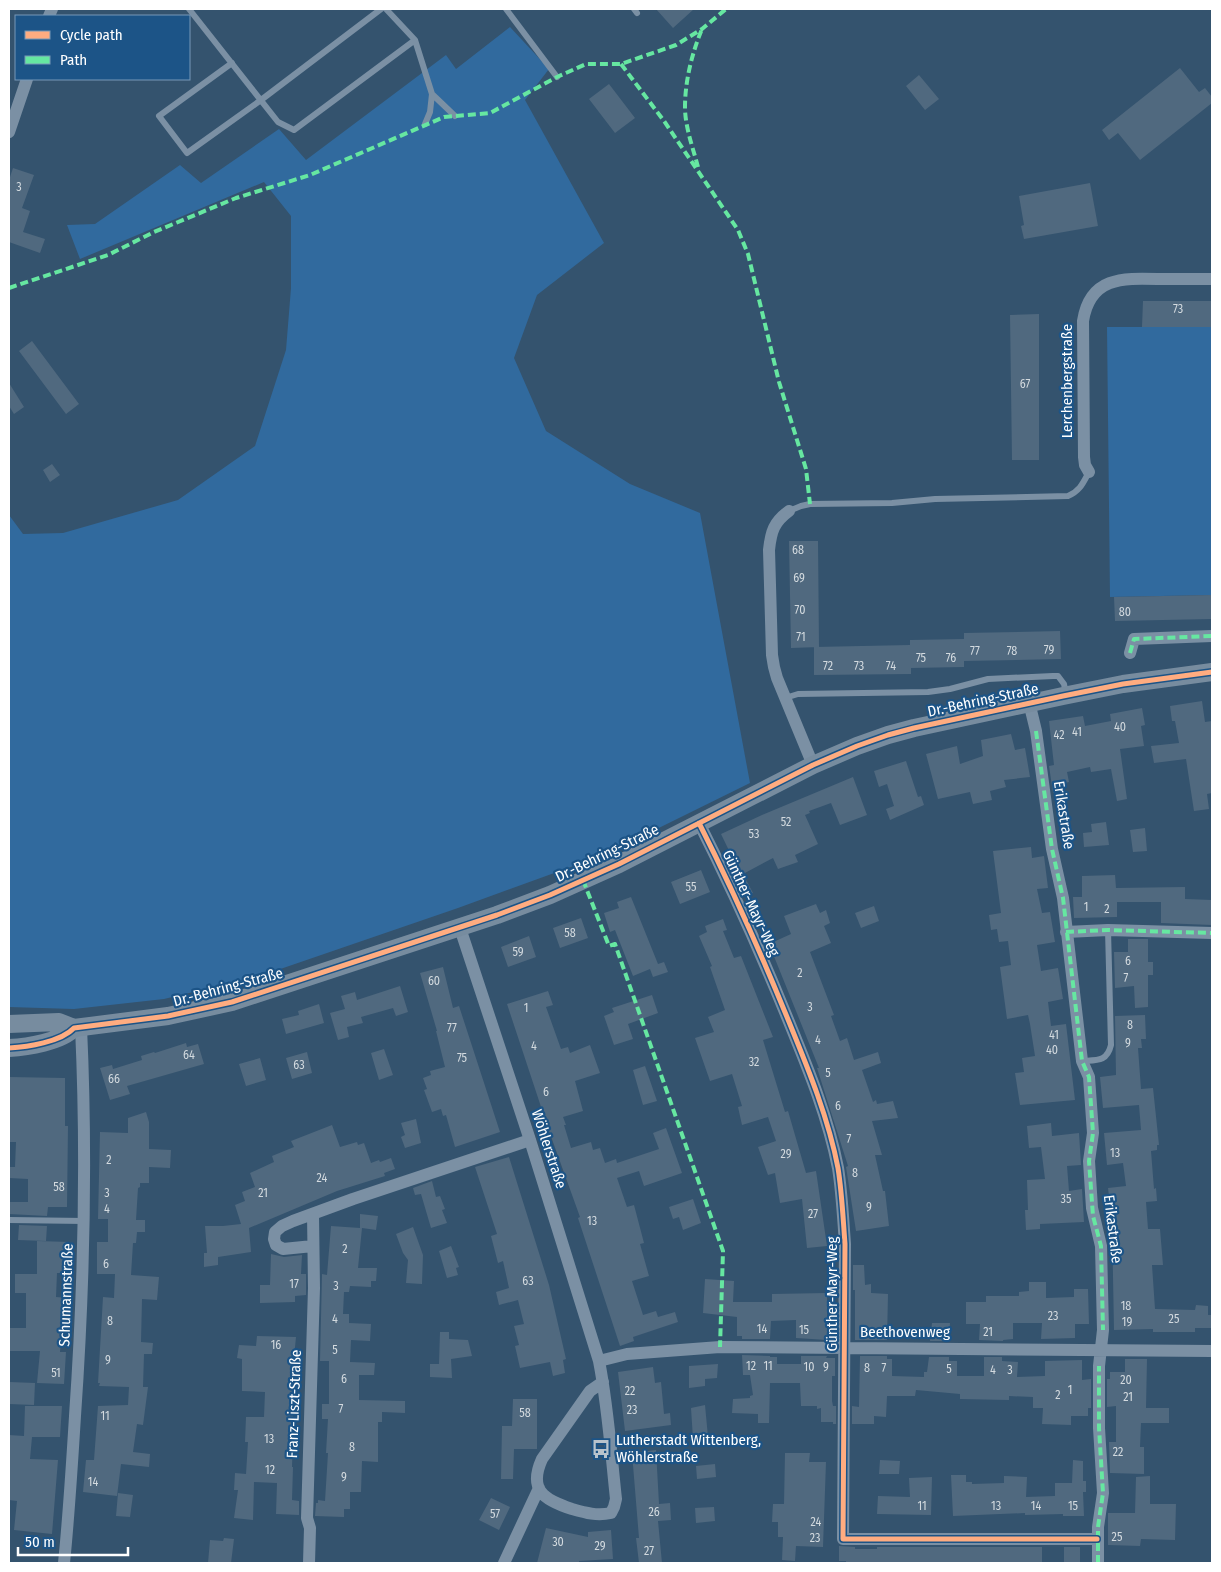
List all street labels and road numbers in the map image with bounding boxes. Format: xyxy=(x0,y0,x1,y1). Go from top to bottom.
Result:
street label: Lerchenbergstraße xyxy=(1058,324,1076,438)
street label: Dr.-Behring-Straße xyxy=(926,679,1040,721)
street label: Erikastraße xyxy=(1050,780,1078,850)
street label: Dr.-Behring-Straße xyxy=(552,820,662,886)
street label: Günther-Mayr-Weg xyxy=(719,847,783,959)
street label: Dr.-Behring-Straße xyxy=(171,964,285,1010)
street label: Wöhlerstraße xyxy=(528,1107,570,1191)
street label: Erikastraße xyxy=(1100,1194,1126,1264)
street label: Günther-Mayr-Weg xyxy=(823,1236,841,1352)
street label: Schumannstraße xyxy=(55,1243,77,1347)
street label: Beethovenweg xyxy=(860,1323,950,1341)
street label: Franz-Liszt-Straße xyxy=(283,1349,305,1459)

